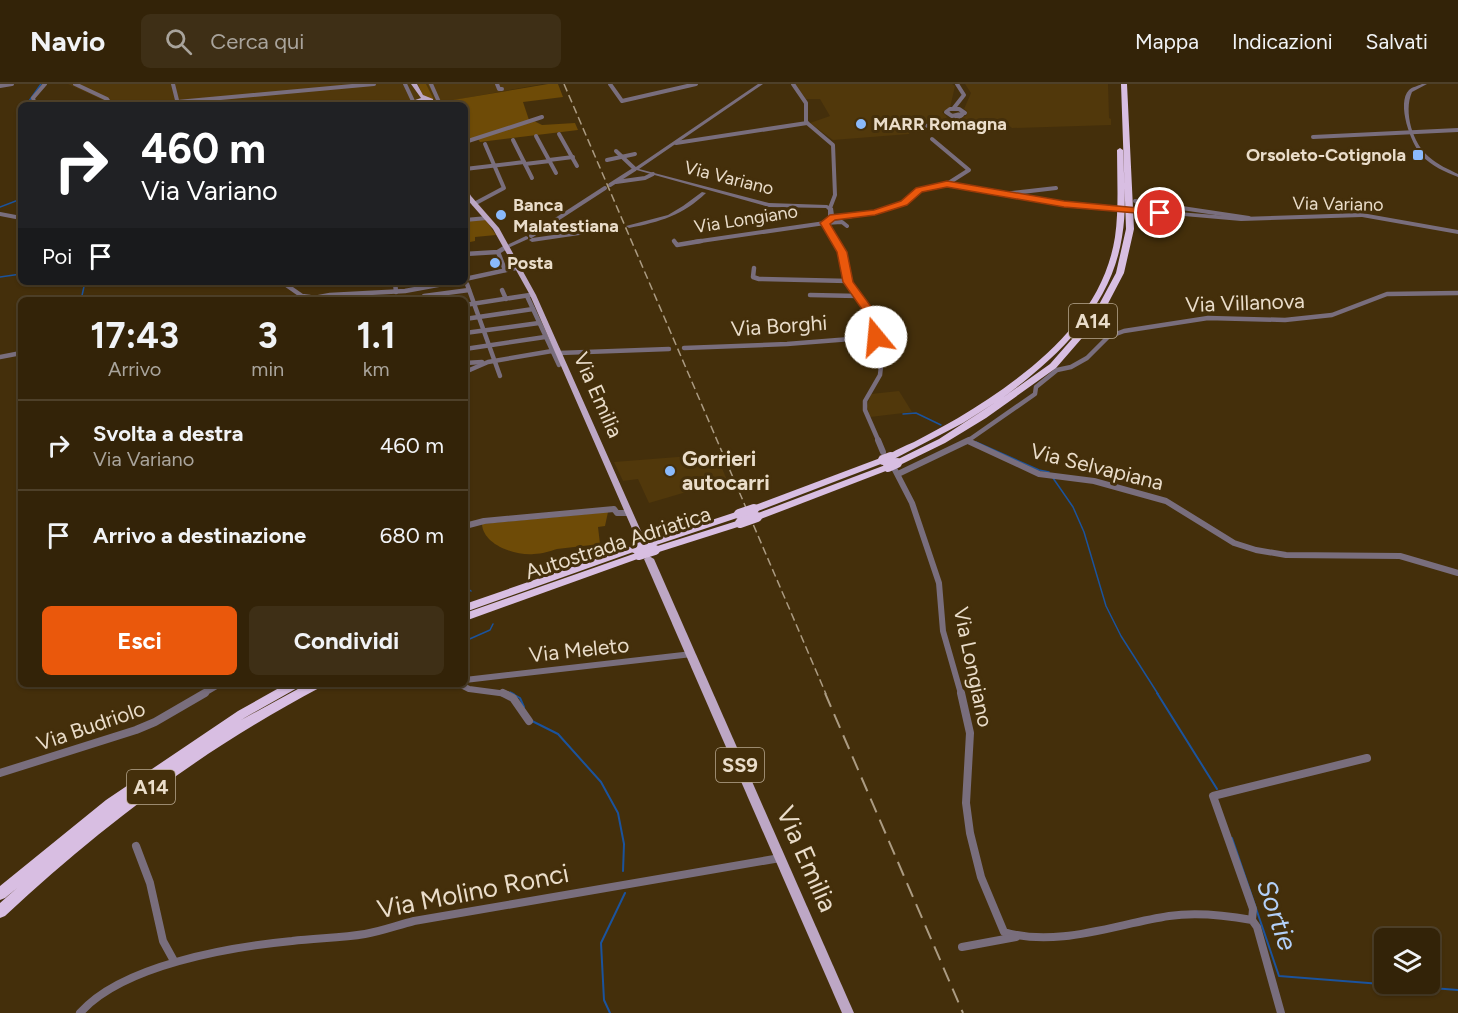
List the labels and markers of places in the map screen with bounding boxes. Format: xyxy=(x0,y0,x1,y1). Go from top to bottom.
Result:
place label: MARR Romagna xyxy=(873,113,1007,135)
marker: MARR Romagna xyxy=(854,117,868,131)
place label: Orsoleto-Cotignola xyxy=(1246,144,1406,166)
marker: Orsoleto-Cotignola xyxy=(1411,148,1425,162)
pin xyxy=(1134,187,1185,238)
place label: Banca Malatestiana xyxy=(513,194,619,237)
marker: Banca Malatestiana xyxy=(494,208,508,222)
place label: Posta xyxy=(507,252,553,274)
marker: Posta xyxy=(488,256,502,270)
place label: Gorrieri autocarri xyxy=(682,446,770,495)
marker: Gorrieri autocarri xyxy=(663,464,677,478)

